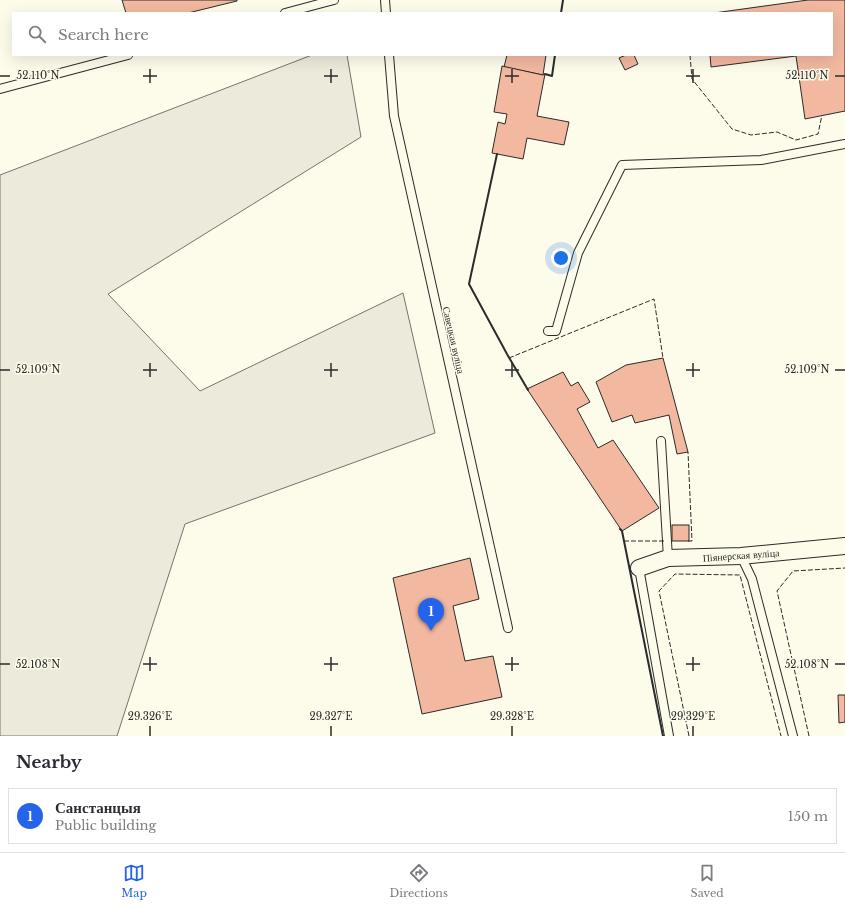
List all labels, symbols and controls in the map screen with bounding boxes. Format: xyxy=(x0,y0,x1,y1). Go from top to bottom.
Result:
search box xyxy=(12,12,833,56)
icon: search xyxy=(26,23,48,45)
text: Search here xyxy=(58,25,149,44)
text: 52.110°N xyxy=(16,69,60,82)
text: 52.110°N xyxy=(785,69,829,82)
your location xyxy=(551,248,571,268)
street label: Савецкая вуліца xyxy=(439,305,468,376)
text: 52.109°N xyxy=(16,363,61,376)
text: 52.109°N xyxy=(785,363,830,376)
street label: Піянерская вуліца xyxy=(702,546,780,565)
pin: 1 xyxy=(418,598,444,631)
text: 52.108°N xyxy=(16,658,60,671)
text: 52.108°N xyxy=(785,658,829,671)
text: 29.326°E xyxy=(128,710,172,723)
text: 29.327°E xyxy=(309,710,353,723)
text: 29.328°E xyxy=(490,710,534,723)
text: 29.329°E xyxy=(671,710,715,723)
text: Nearby xyxy=(16,752,82,773)
text: Санстанцыя xyxy=(55,798,141,817)
text: 1 xyxy=(27,808,33,825)
text: 150 m xyxy=(788,808,828,825)
text: Public building xyxy=(55,817,156,834)
tab: Map xyxy=(121,862,147,900)
tab: Directions xyxy=(389,862,448,900)
tab: Saved xyxy=(691,862,724,900)

